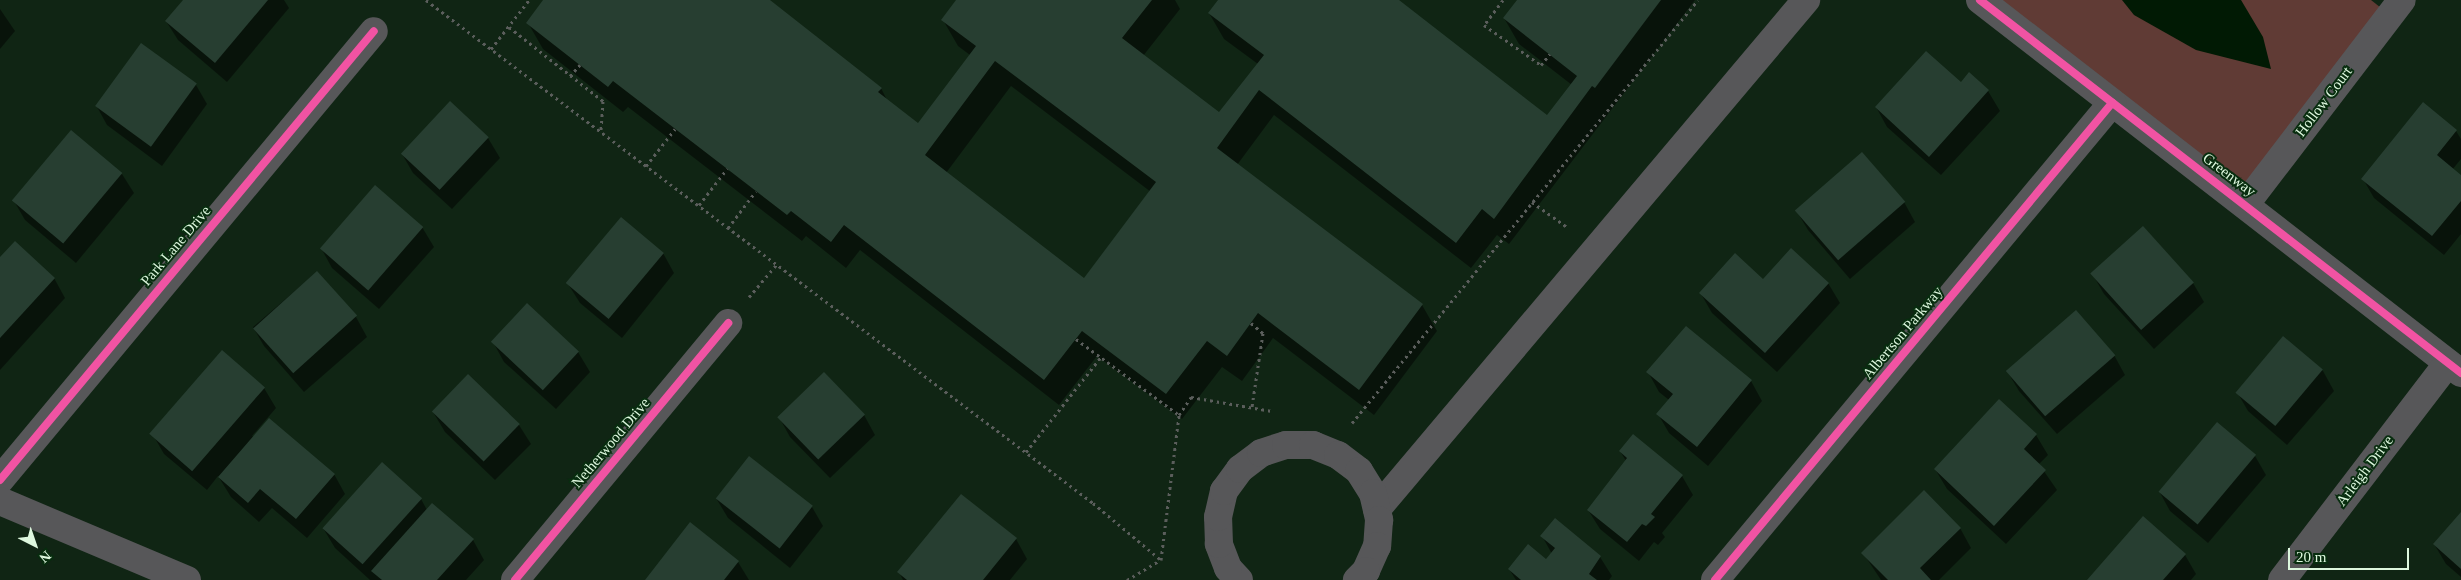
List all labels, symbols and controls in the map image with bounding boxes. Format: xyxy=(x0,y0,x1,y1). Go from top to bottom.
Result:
street label: Hollow Court xyxy=(2292,63,2356,141)
street label: Greenway xyxy=(2199,149,2259,201)
street label: Park Lane Drive xyxy=(137,202,215,290)
street label: Albertson Parkway xyxy=(1859,283,1947,383)
street label: Netherwood Drive xyxy=(568,394,654,492)
street label: Arleigh Drive xyxy=(2333,432,2397,510)
north arrow xyxy=(10,520,60,570)
scale bar xyxy=(2291,538,2412,570)
text: N xyxy=(36,548,54,566)
text: 20 m xyxy=(2296,549,2326,565)

